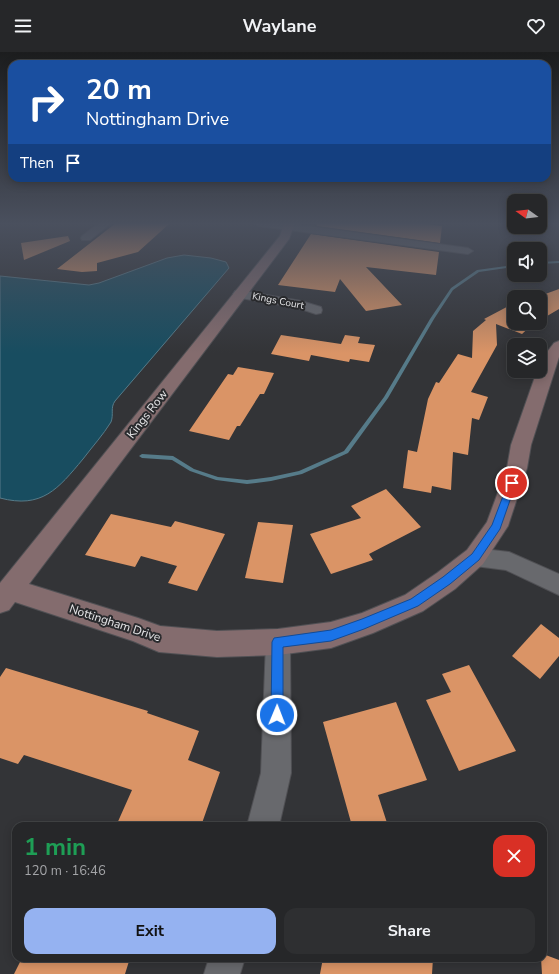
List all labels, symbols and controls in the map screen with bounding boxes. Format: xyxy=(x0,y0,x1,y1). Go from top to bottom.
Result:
text: Waylane xyxy=(242,14,317,38)
icon: menu xyxy=(12,15,34,37)
icon: heart xyxy=(525,15,547,37)
text: 20 m xyxy=(86,71,152,109)
icon: right xyxy=(20,76,72,128)
text: Nottingham Drive xyxy=(86,107,229,131)
icon: arrive xyxy=(62,152,84,174)
text: Then xyxy=(20,153,54,173)
north arrow xyxy=(507,194,547,234)
map controls xyxy=(507,194,547,378)
button: sound xyxy=(507,242,547,282)
street label: Kings Court xyxy=(251,289,306,313)
button: search xyxy=(507,290,547,330)
button: layers xyxy=(507,338,547,378)
street label: Kings Row xyxy=(123,386,171,442)
pin xyxy=(495,466,529,500)
icon: arrive xyxy=(501,472,523,494)
street label: Nottingham Drive xyxy=(67,601,163,645)
position arrow xyxy=(256,694,298,736)
text: 1 min xyxy=(24,831,86,863)
button: close xyxy=(493,835,535,877)
text: 120 m · 16:46 xyxy=(24,862,106,880)
button: Exit xyxy=(24,908,276,954)
button: Share xyxy=(284,908,535,954)

